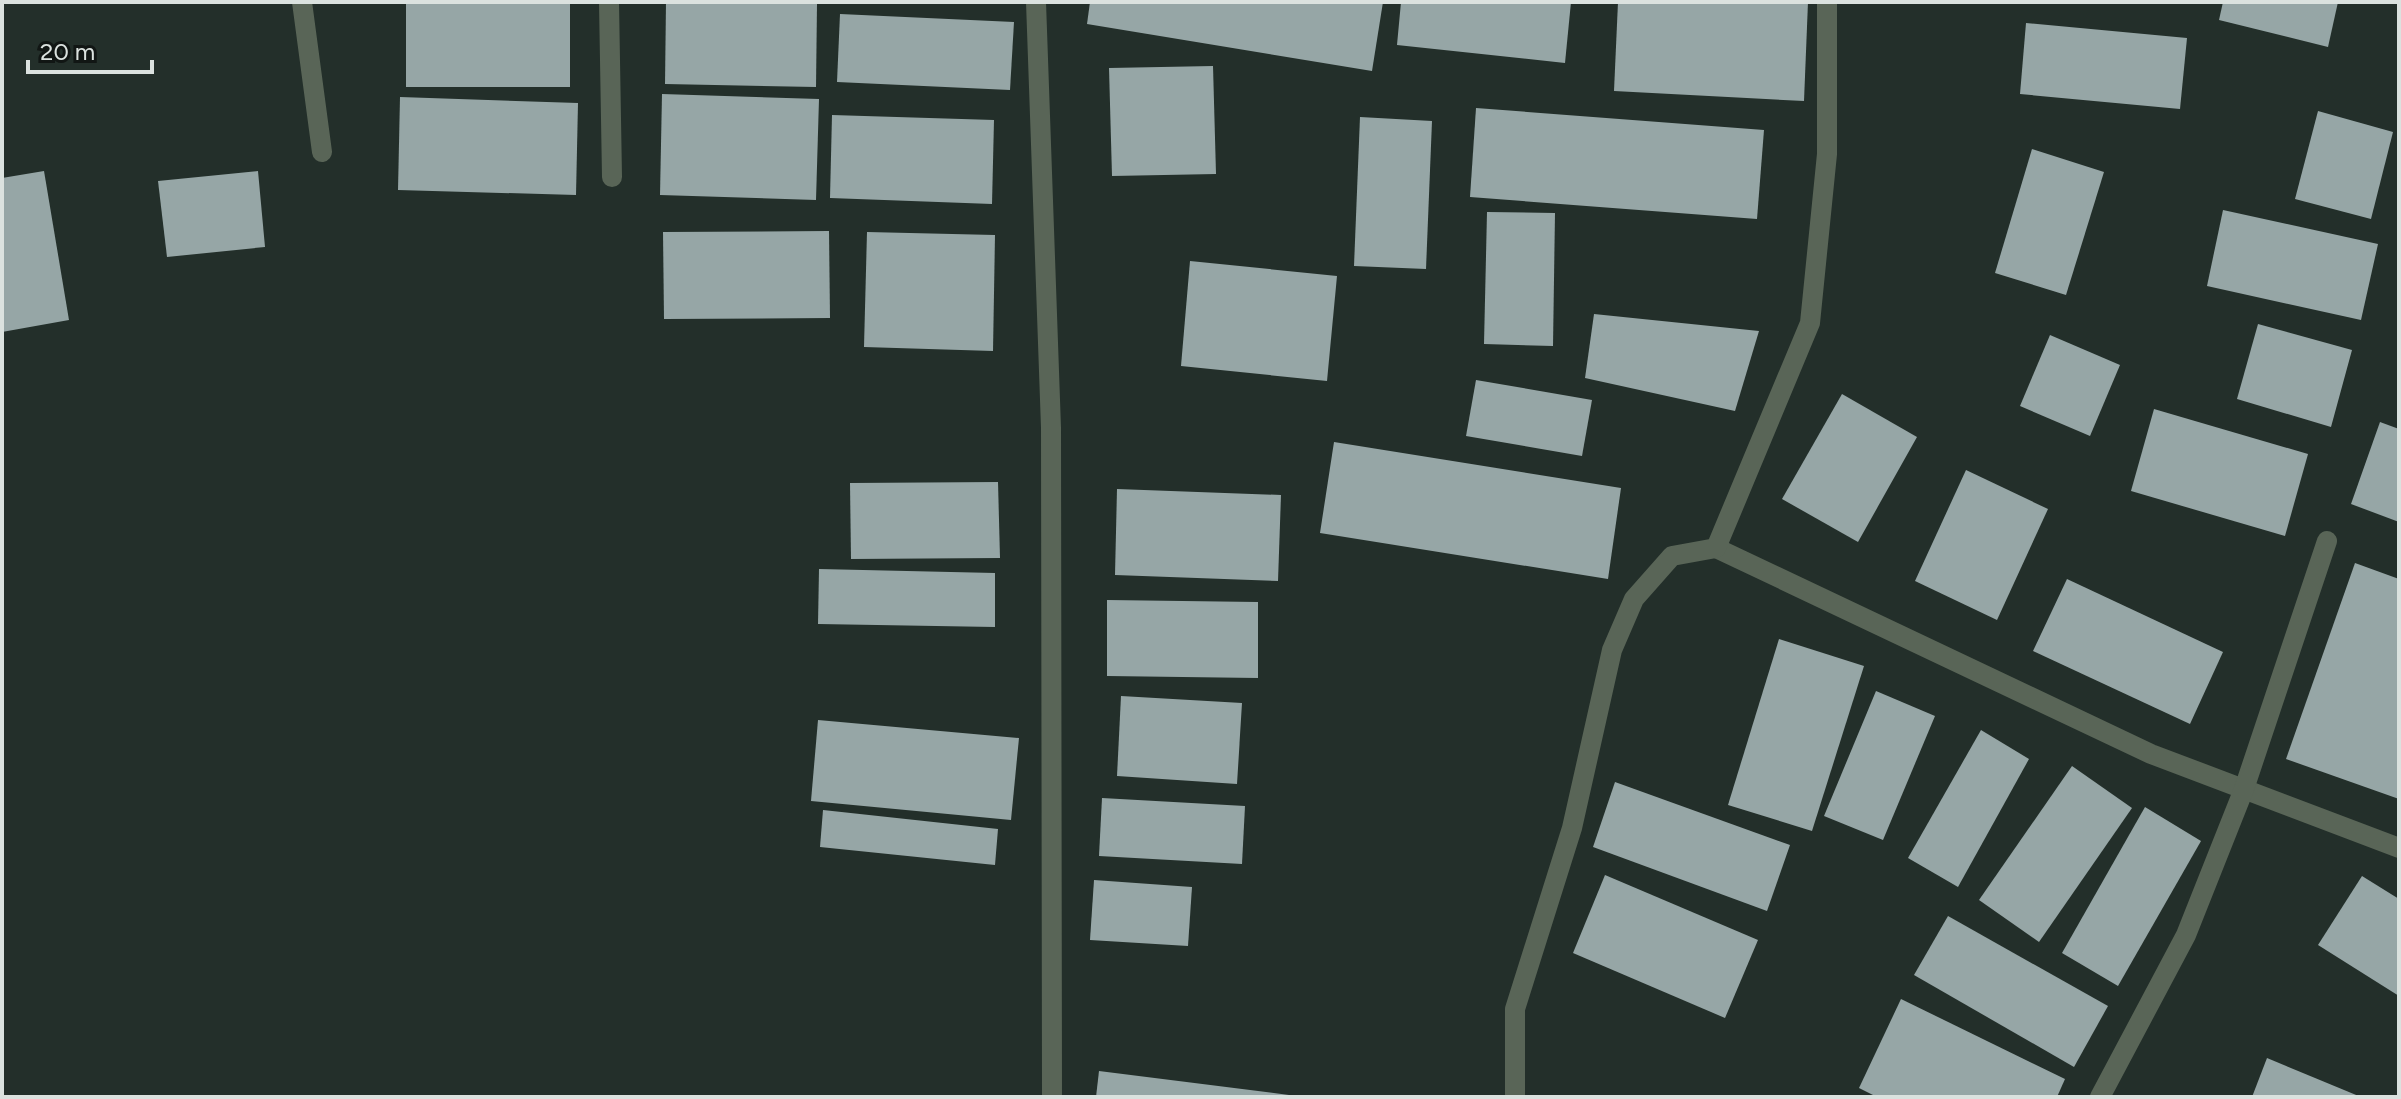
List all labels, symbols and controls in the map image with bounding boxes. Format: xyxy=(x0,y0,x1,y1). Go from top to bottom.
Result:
scale bar xyxy=(28,24,152,74)
text: 20 m xyxy=(40,37,95,66)

